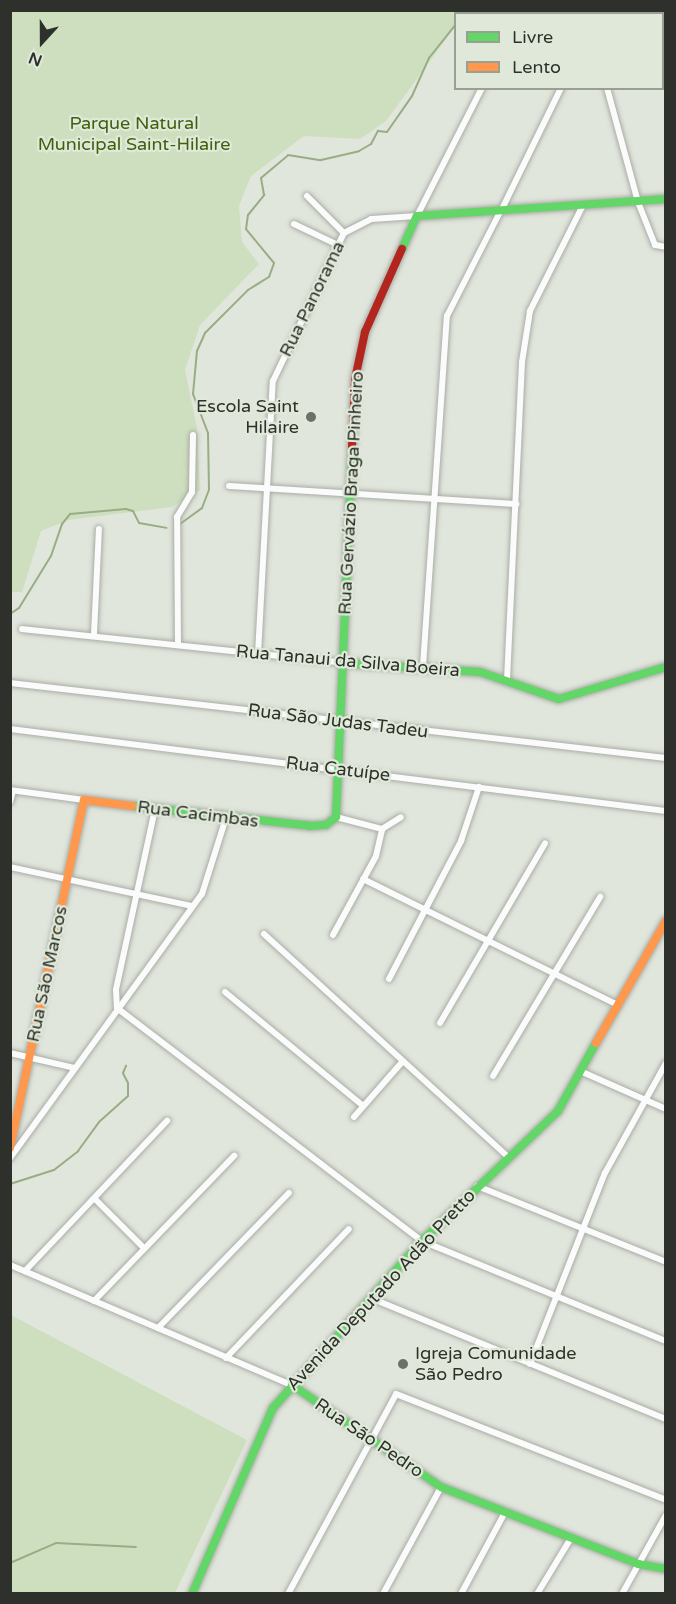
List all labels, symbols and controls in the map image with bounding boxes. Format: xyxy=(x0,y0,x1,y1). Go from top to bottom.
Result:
north arrow xyxy=(12,12,72,72)
legend xyxy=(454,12,664,90)
text: Livre xyxy=(512,26,553,48)
text: N xyxy=(26,47,45,70)
text: Lento xyxy=(512,56,561,78)
park label: Parque Natural Municipal Saint-Hilaire xyxy=(38,113,230,156)
street label: Rua Panorama xyxy=(275,238,349,360)
street label: Rua Gervázio Braga Pinheiro xyxy=(334,371,368,615)
place label: Escola Saint Hilaire xyxy=(196,396,299,438)
marker: Escola Saint Hilaire xyxy=(304,410,318,424)
street label: Rua Tanaui da Silva Boeira xyxy=(235,640,461,682)
street label: Rua São Judas Tadeu xyxy=(247,699,429,743)
street label: Rua Catuípe xyxy=(285,752,391,786)
street label: Rua Cacimbas xyxy=(136,796,260,832)
street label: Rua São Marcos xyxy=(22,904,72,1044)
street label: Avenida Deputado Adão Pretto xyxy=(282,1185,480,1395)
place label: Igreja Comunidade São Pedro xyxy=(415,1343,576,1386)
marker: Igreja Comunidade São Pedro xyxy=(396,1357,410,1371)
street label: Rua São Pedro xyxy=(311,1394,427,1482)

